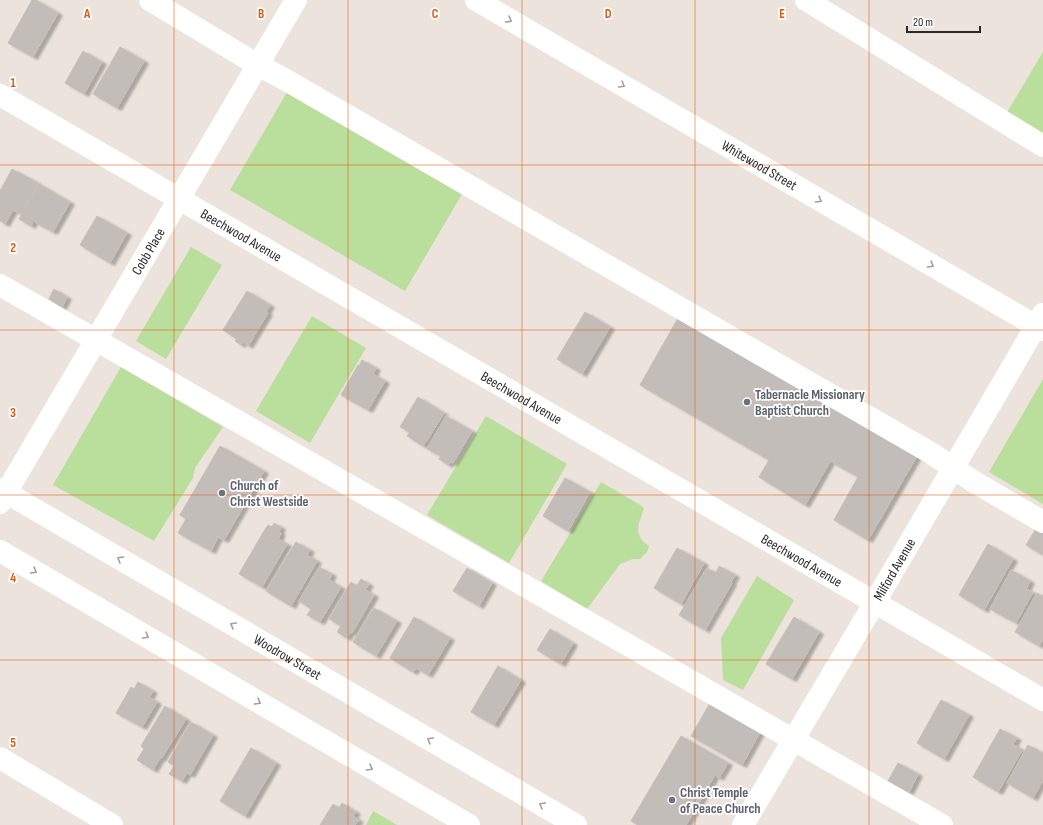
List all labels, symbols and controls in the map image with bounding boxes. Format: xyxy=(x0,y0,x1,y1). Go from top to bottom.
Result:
text: A xyxy=(83,6,91,22)
text: B xyxy=(258,6,264,22)
text: C xyxy=(432,6,439,22)
text: D xyxy=(605,6,612,22)
text: E xyxy=(779,6,785,22)
scale bar xyxy=(907,8,980,34)
one-way arrow xyxy=(505,15,512,22)
text: 20 m xyxy=(913,15,933,30)
text: 1 xyxy=(10,75,16,91)
one-way arrow xyxy=(618,80,625,88)
street label: Whitewood Street xyxy=(719,136,800,194)
one-way arrow xyxy=(815,195,822,202)
street label: Beechwood Avenue xyxy=(198,205,285,265)
street label: Cobb Place xyxy=(128,225,168,278)
text: 2 xyxy=(10,240,16,256)
one-way arrow xyxy=(927,261,934,268)
street label: Beechwood Avenue xyxy=(478,367,565,428)
place label: Tabernacle Missionary Baptist Church xyxy=(755,386,865,419)
marker: Tabernacle Missionary Baptist Church xyxy=(742,397,752,407)
text: 3 xyxy=(10,405,16,421)
place label: Church of Christ Westside xyxy=(230,477,308,510)
marker: Church of Christ Westside xyxy=(217,488,227,498)
street label: Beechwood Avenue xyxy=(758,530,845,590)
street label: Milford Avenue xyxy=(869,535,919,603)
one-way arrow xyxy=(117,557,124,564)
one-way arrow xyxy=(30,566,37,573)
text: 4 xyxy=(10,570,16,586)
one-way arrow xyxy=(230,622,237,630)
street label: Woodrow Street xyxy=(251,630,325,683)
one-way arrow xyxy=(142,632,149,639)
one-way arrow xyxy=(254,698,261,705)
text: 5 xyxy=(10,735,16,751)
one-way arrow xyxy=(427,737,434,744)
one-way arrow xyxy=(366,763,373,770)
place label: Christ Temple of Peace Church xyxy=(680,784,761,817)
marker: Christ Temple of Peace Church xyxy=(667,795,677,805)
one-way arrow xyxy=(539,803,546,810)

